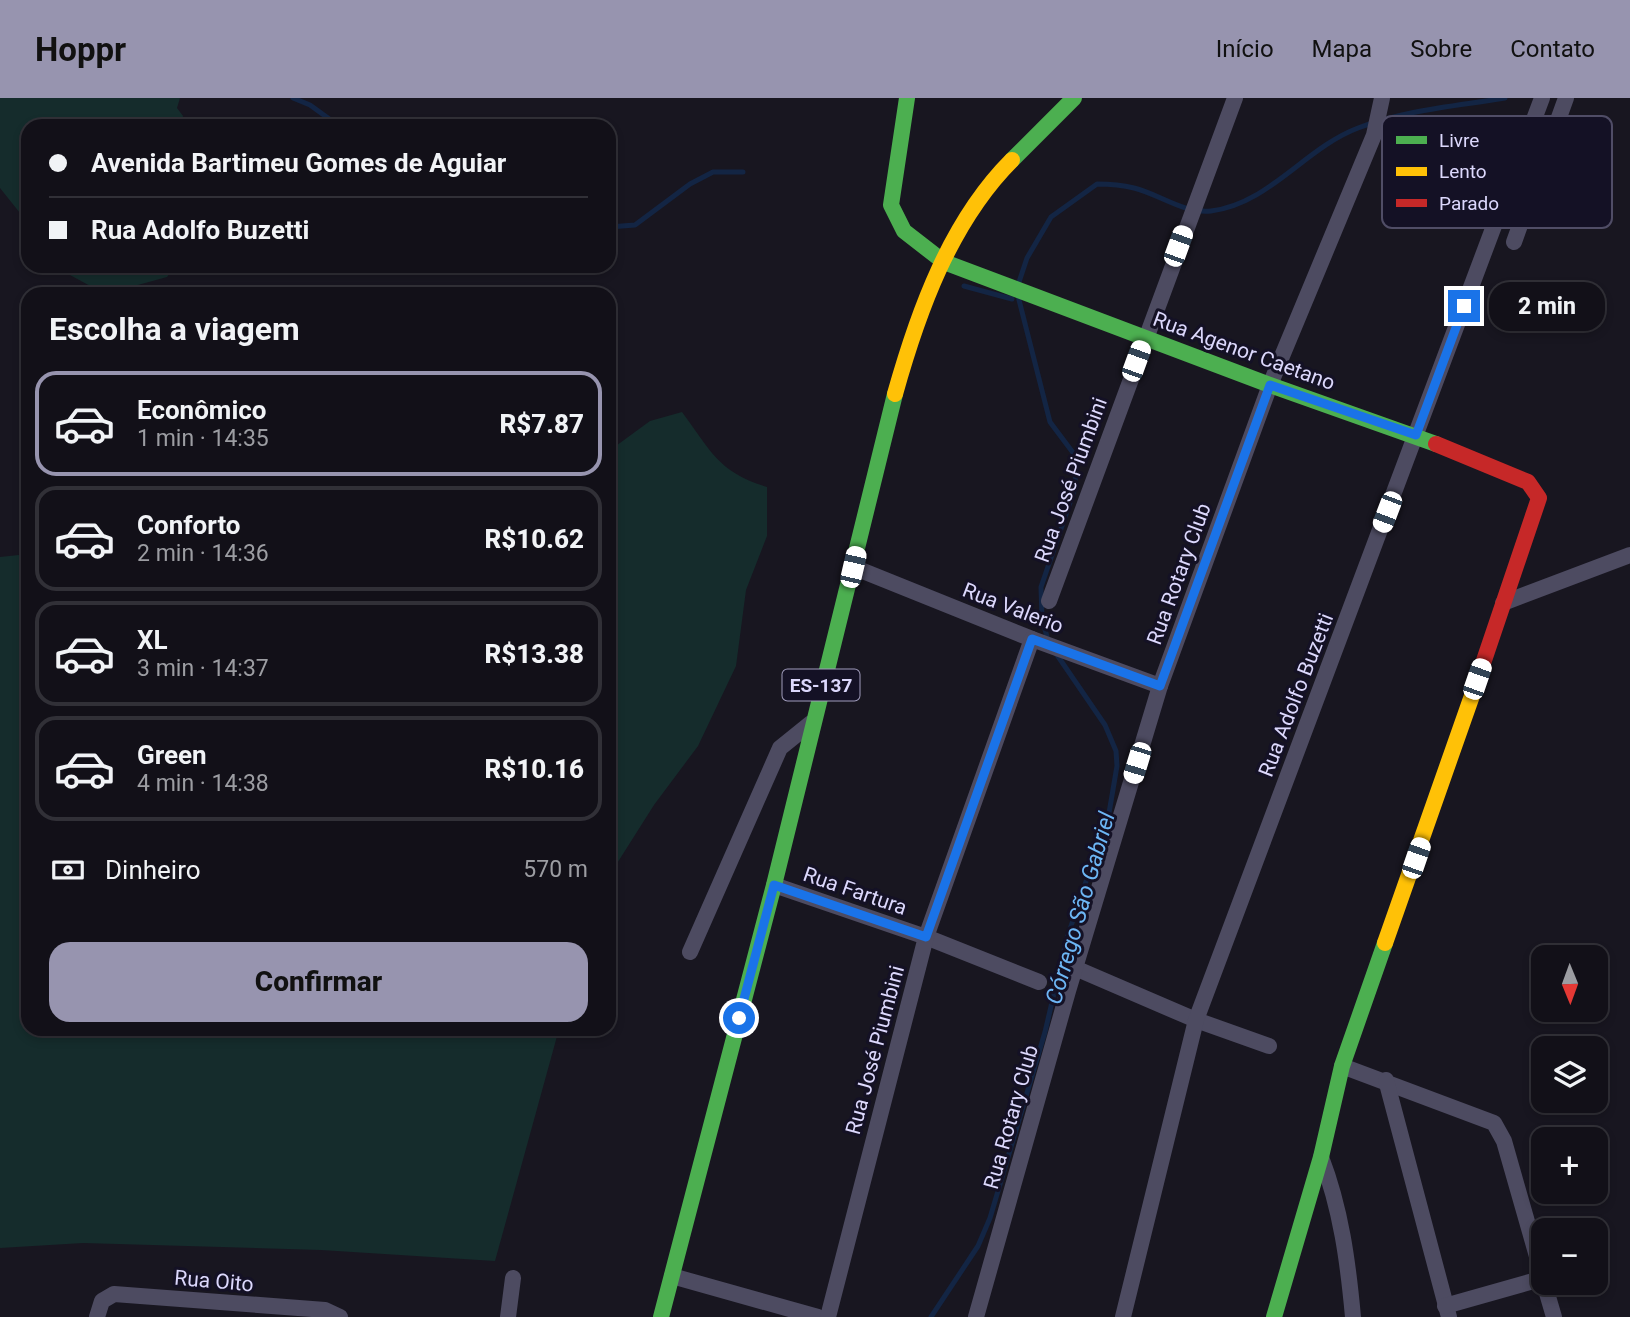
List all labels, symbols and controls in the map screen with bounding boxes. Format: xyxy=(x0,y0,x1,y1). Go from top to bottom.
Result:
text: Hoppr xyxy=(35,30,126,69)
text: Início xyxy=(1216,35,1274,63)
text: Mapa xyxy=(1312,35,1372,63)
text: Sobre xyxy=(1410,35,1472,63)
text: Contato xyxy=(1510,35,1595,63)
legend xyxy=(1382,116,1612,228)
text: Livre xyxy=(1439,129,1479,152)
text: Avenida Bartimeu Gomes de Aguiar xyxy=(91,148,506,178)
text: Lento xyxy=(1439,160,1487,183)
text: Parado xyxy=(1439,192,1499,215)
text: Rua Adolfo Buzetti xyxy=(91,215,309,245)
car xyxy=(1161,223,1196,269)
callout: 2 min xyxy=(1488,282,1604,330)
route end xyxy=(1448,290,1480,322)
text: 2 min xyxy=(1518,293,1576,320)
street label: Rua Agenor Caetano xyxy=(1150,307,1338,395)
text: Escolha a viagem xyxy=(49,310,300,348)
car xyxy=(1119,338,1154,384)
icon: car xyxy=(53,392,116,455)
street label: Rua José Piumbini xyxy=(1030,394,1112,566)
text: Econômico xyxy=(137,395,266,425)
text: R$7.87 xyxy=(500,409,584,439)
text: 1 min · 14:35 xyxy=(137,425,269,452)
car xyxy=(1370,489,1405,535)
street label: Rua Rotary Club xyxy=(1142,500,1216,648)
icon: car xyxy=(53,507,116,570)
text: Conforto xyxy=(137,510,241,540)
text: R$10.62 xyxy=(485,524,584,554)
text: 2 min · 14:36 xyxy=(137,540,269,567)
car xyxy=(839,544,868,590)
street label: Rua Valerio xyxy=(959,578,1067,638)
street label: Rua Adolfo Buzetti xyxy=(1254,610,1338,780)
icon: car xyxy=(53,622,116,685)
text: XL xyxy=(137,625,168,655)
text: R$13.38 xyxy=(485,639,584,669)
text: 3 min · 14:37 xyxy=(137,655,269,682)
car xyxy=(1461,656,1494,702)
road number: ES-137 xyxy=(782,670,860,700)
icon: car xyxy=(53,737,116,800)
text: Green xyxy=(137,740,207,770)
car xyxy=(1121,740,1154,786)
text: R$10.16 xyxy=(485,754,584,784)
text: 4 min · 14:38 xyxy=(137,770,269,797)
water label: Córrego São Gabriel xyxy=(1040,808,1121,1007)
car xyxy=(1400,835,1433,881)
icon: cash xyxy=(49,851,87,889)
text: Dinheiro xyxy=(105,855,201,885)
text: 570 m xyxy=(523,856,588,883)
street label: Rua Fartura xyxy=(800,862,910,920)
button: Confirmar xyxy=(49,942,588,1022)
north arrow xyxy=(1531,945,1608,1022)
map controls xyxy=(1531,945,1608,1295)
street label: Rua José Piumbini xyxy=(841,963,909,1137)
route start xyxy=(723,1002,755,1034)
button: layers xyxy=(1531,1036,1608,1113)
street label: Rua Rotary Club xyxy=(979,1042,1043,1192)
button: + xyxy=(1531,1127,1608,1204)
button: − xyxy=(1531,1218,1608,1295)
street label: Rua Oito xyxy=(173,1266,255,1296)

